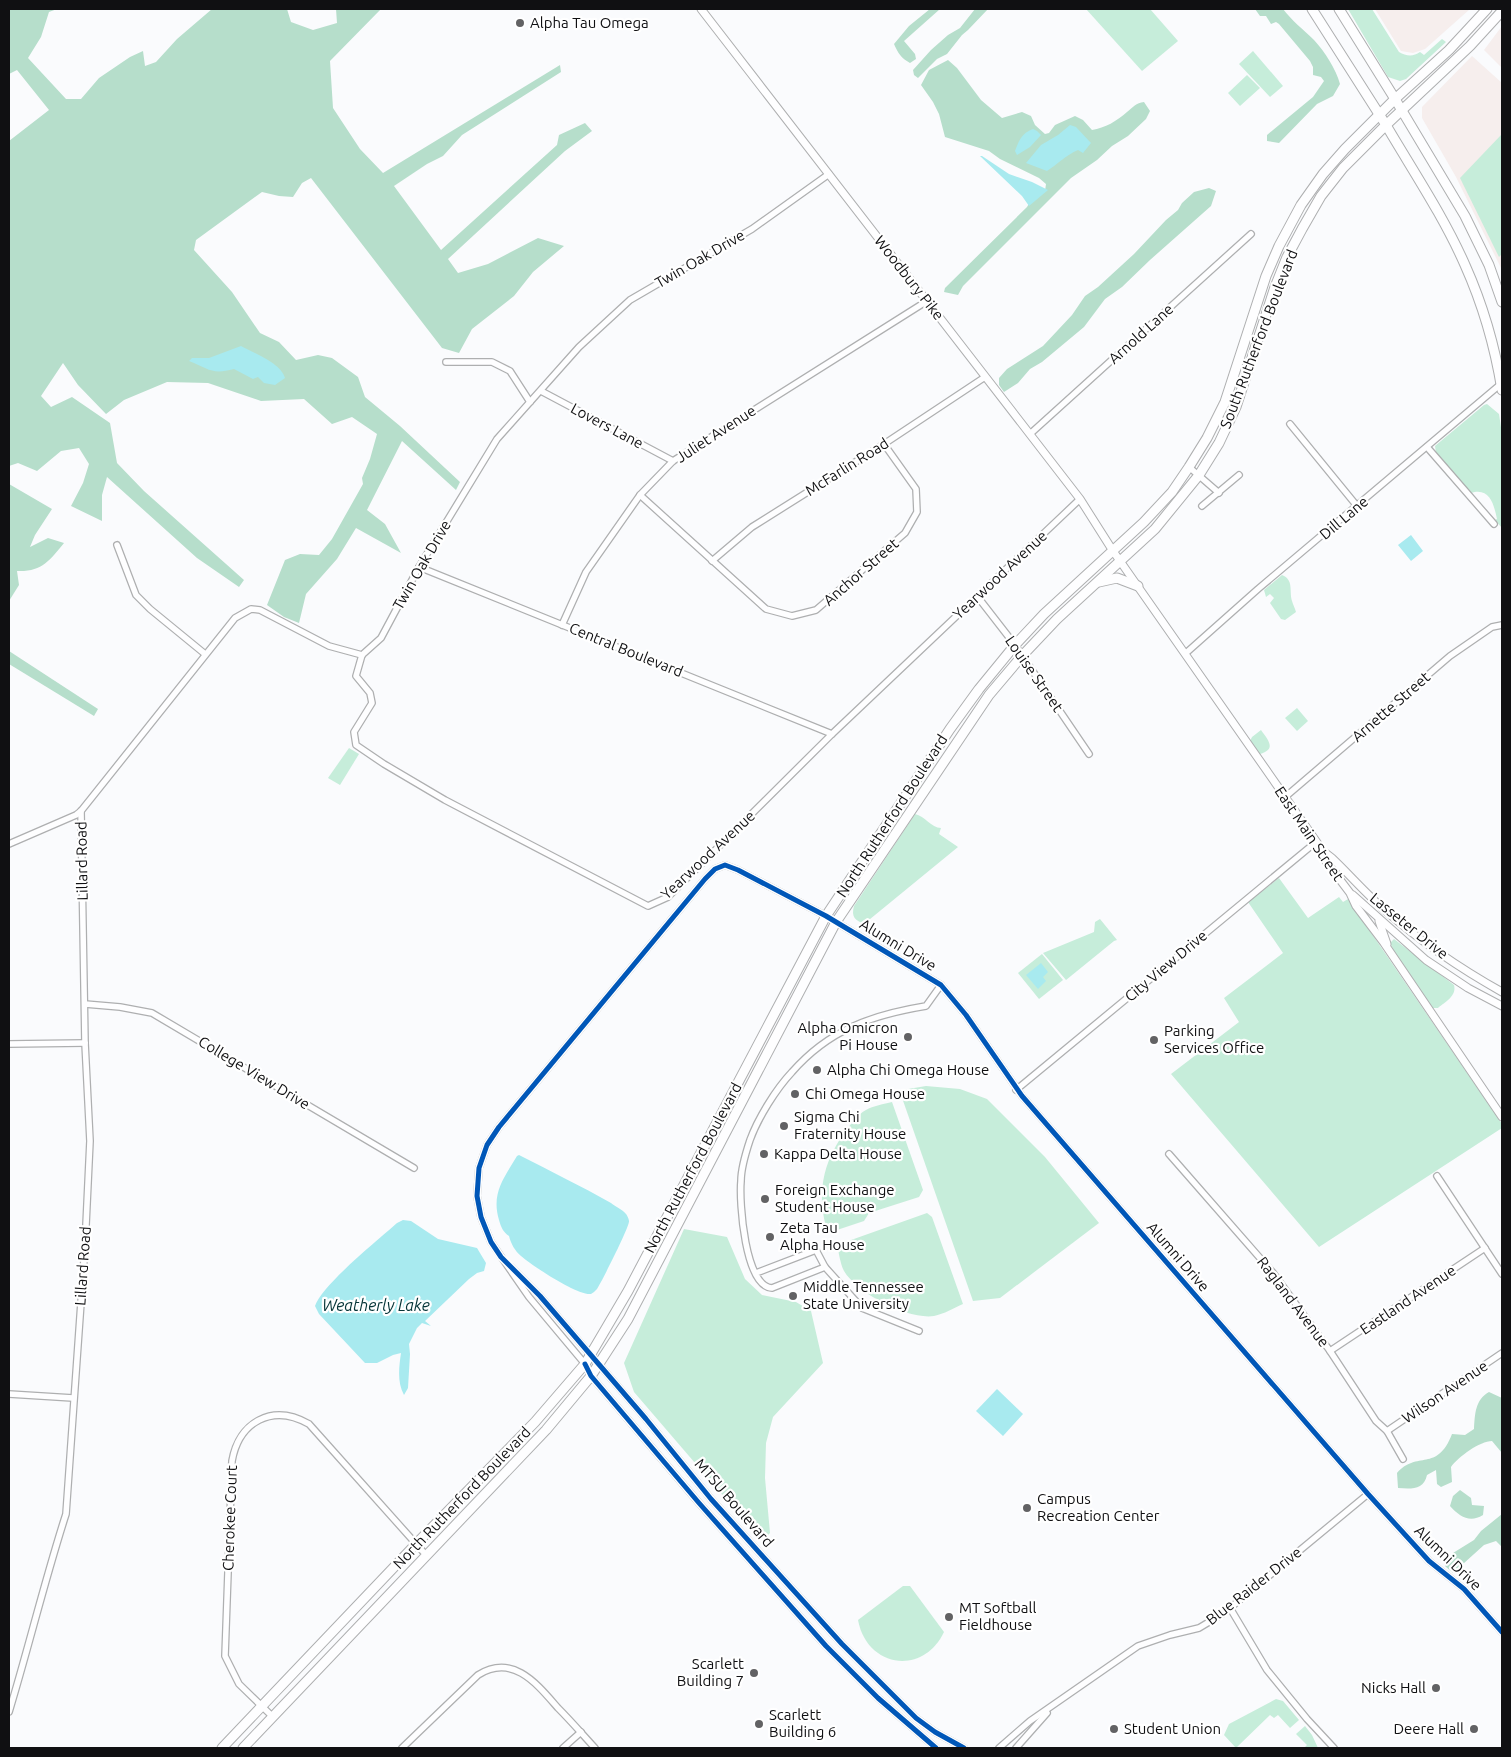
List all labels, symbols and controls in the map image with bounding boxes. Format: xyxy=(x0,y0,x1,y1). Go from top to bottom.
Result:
place label: Alpha Tau Omega xyxy=(530,14,649,31)
marker: Alpha Tau Omega xyxy=(514,17,526,29)
street label: Twin Oak Drive xyxy=(652,226,747,291)
street label: Woodbury Pike xyxy=(871,232,948,323)
street label: South Rutherford Boulevard xyxy=(1216,247,1301,431)
street label: Arnold Lane xyxy=(1105,300,1176,367)
street label: Lovers Lane xyxy=(568,399,646,452)
street label: Juliet Avenue xyxy=(673,401,759,466)
street label: McFarlin Road xyxy=(802,434,891,499)
street label: Dill Lane xyxy=(1316,493,1371,543)
street label: Twin Oak Drive xyxy=(389,517,454,612)
street label: Yearwood Avenue xyxy=(949,527,1050,622)
street label: Anchor Street xyxy=(820,534,902,609)
street label: Central Boulevard xyxy=(567,619,686,680)
street label: Louise Street xyxy=(1002,632,1067,715)
street label: Arnette Street xyxy=(1348,668,1433,745)
street label: North Rutherford Boulevard xyxy=(833,731,951,900)
street label: East Main Street xyxy=(1272,783,1347,884)
street label: Yearwood Avenue xyxy=(657,807,758,902)
street label: Lillard Road xyxy=(72,821,91,901)
street label: Lasseter Drive xyxy=(1367,889,1452,962)
street label: Alumni Drive xyxy=(857,915,940,974)
street label: City View Drive xyxy=(1121,926,1210,1005)
place label: Alpha Omicron Pi House xyxy=(798,1019,898,1053)
place label: Parking Services Office xyxy=(1164,1022,1264,1056)
marker: Alpha Omicron Pi House xyxy=(902,1031,914,1043)
street label: College View Drive xyxy=(195,1033,313,1113)
marker: Parking Services Office xyxy=(1148,1034,1160,1046)
place label: Alpha Chi Omega House xyxy=(827,1061,989,1078)
marker: Alpha Chi Omega House xyxy=(811,1064,823,1076)
street label: North Rutherford Boulevard xyxy=(640,1080,745,1256)
place label: Chi Omega House xyxy=(805,1085,925,1102)
marker: Chi Omega House xyxy=(789,1088,801,1100)
place label: Sigma Chi Fraternity House xyxy=(794,1108,906,1142)
marker: Sigma Chi Fraternity House xyxy=(778,1120,790,1132)
place label: Kappa Delta House xyxy=(774,1145,902,1162)
marker: Kappa Delta House xyxy=(758,1148,770,1160)
place label: Foreign Exchange Student House xyxy=(775,1181,895,1215)
marker: Foreign Exchange Student House xyxy=(759,1193,771,1205)
place label: Zeta Tau Alpha House xyxy=(780,1219,865,1253)
street label: Alumni Drive xyxy=(1144,1219,1213,1295)
street label: Lillard Road xyxy=(71,1226,94,1306)
marker: Zeta Tau Alpha House xyxy=(764,1231,776,1243)
street label: Ragland Avenue xyxy=(1254,1253,1333,1350)
street label: Eastland Avenue xyxy=(1357,1261,1459,1338)
place label: Middle Tennessee State University xyxy=(803,1278,924,1312)
marker: Middle Tennessee State University xyxy=(787,1290,799,1302)
water label: Weatherly Lake xyxy=(322,1296,430,1314)
street label: Wilson Avenue xyxy=(1399,1357,1491,1426)
street label: North Rutherford Boulevard xyxy=(389,1423,534,1572)
street label: MTSU Boulevard xyxy=(691,1455,777,1550)
street label: Cherokee Court xyxy=(219,1465,240,1571)
place label: Campus Recreation Center xyxy=(1037,1490,1160,1524)
marker: Campus Recreation Center xyxy=(1021,1502,1033,1514)
street label: Alumni Drive xyxy=(1411,1522,1485,1594)
street label: Blue Raider Drive xyxy=(1203,1543,1305,1628)
place label: MT Softball Fieldhouse xyxy=(959,1599,1036,1633)
marker: MT Softball Fieldhouse xyxy=(943,1611,955,1623)
place label: Scarlett Building 7 xyxy=(677,1655,744,1689)
marker: Scarlett Building 7 xyxy=(748,1667,760,1679)
place label: Nicks Hall xyxy=(1361,1679,1426,1696)
marker: Nicks Hall xyxy=(1430,1682,1442,1694)
place label: Scarlett Building 6 xyxy=(769,1706,836,1740)
marker: Scarlett Building 6 xyxy=(753,1718,765,1730)
place label: Student Union xyxy=(1124,1720,1221,1737)
place label: Deere Hall xyxy=(1393,1720,1464,1737)
marker: Student Union xyxy=(1108,1723,1120,1735)
marker: Deere Hall xyxy=(1468,1723,1480,1735)

